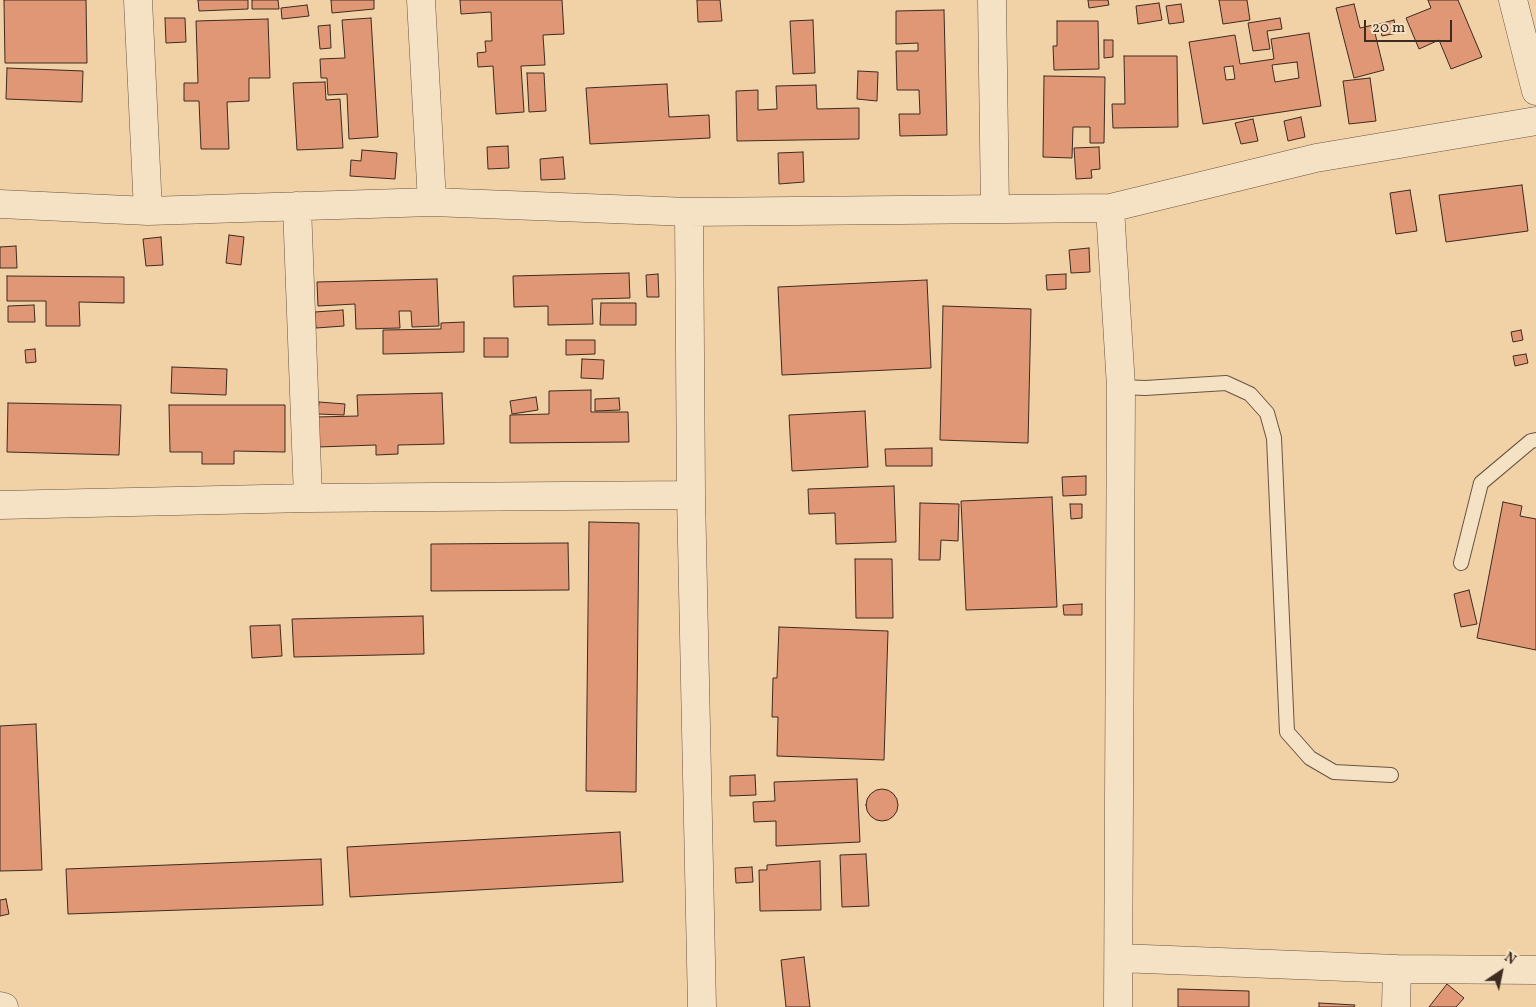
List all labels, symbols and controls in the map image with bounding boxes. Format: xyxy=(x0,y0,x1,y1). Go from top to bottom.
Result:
scale bar xyxy=(1366,10,1454,42)
text: 20 m xyxy=(1372,18,1405,39)
north arrow xyxy=(1476,947,1526,997)
text: N xyxy=(1500,948,1519,970)

